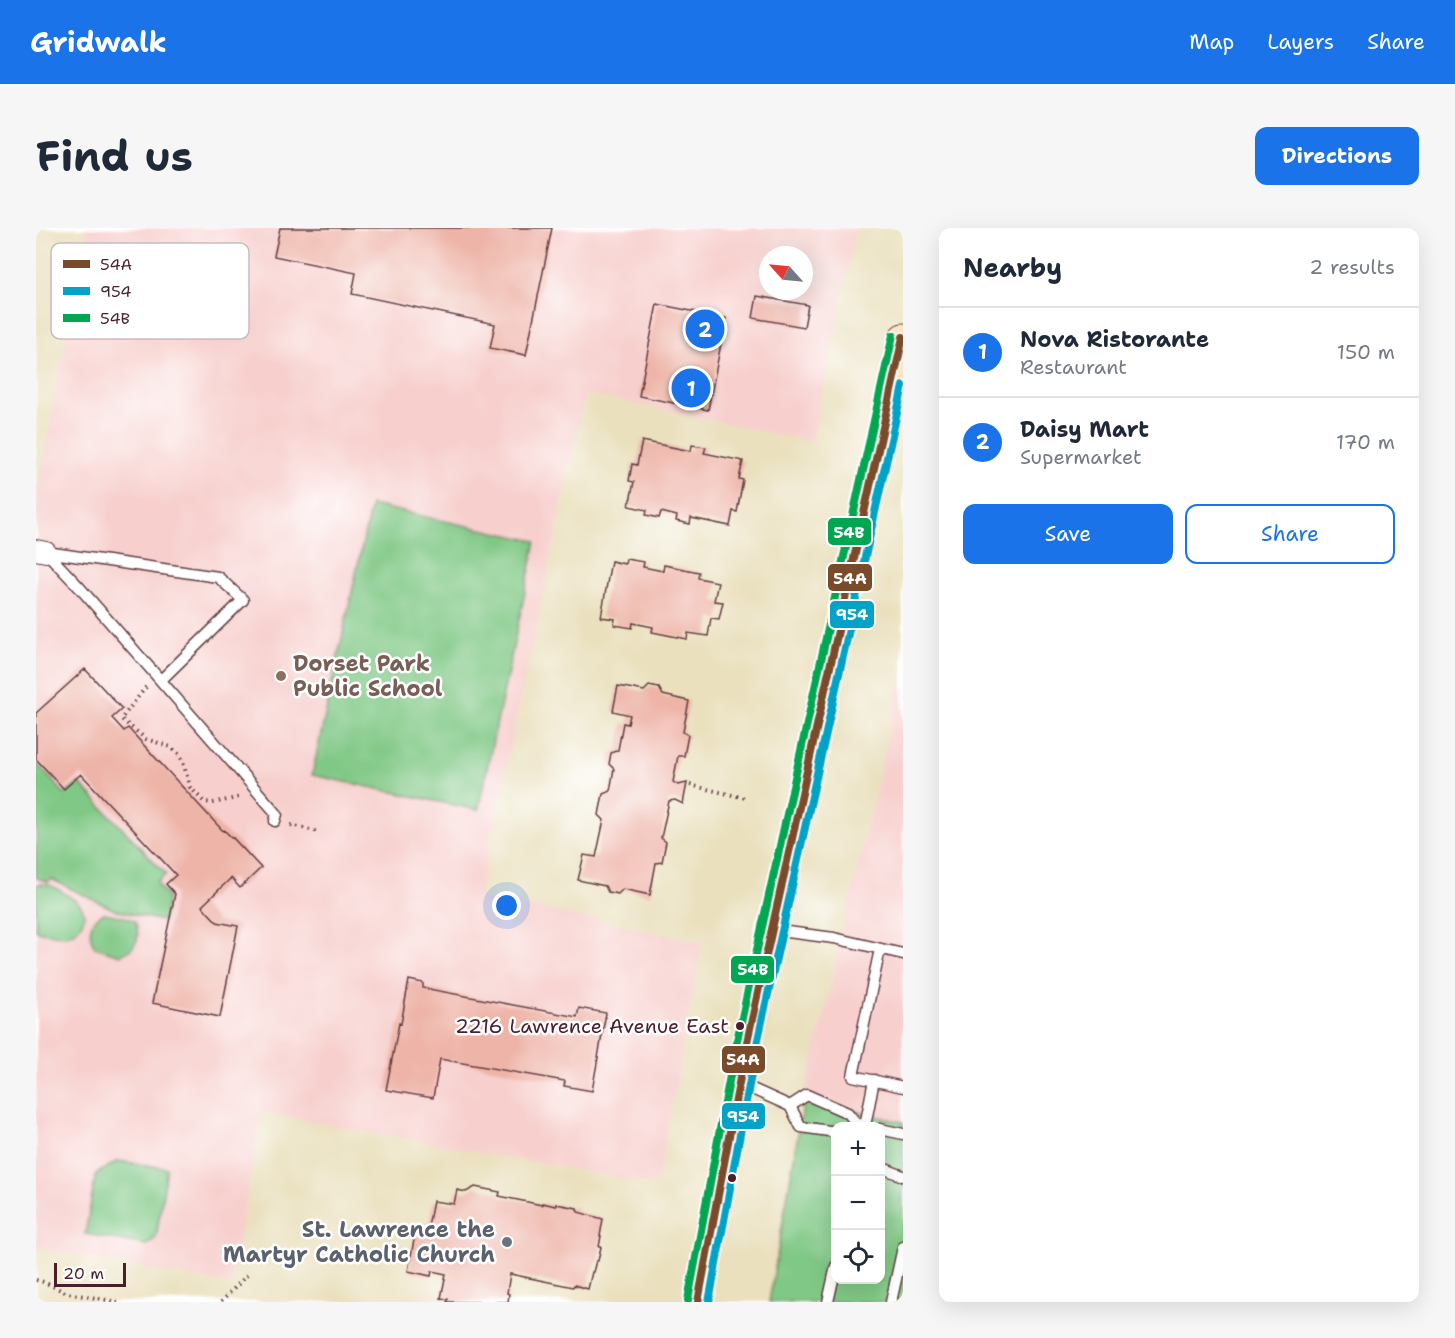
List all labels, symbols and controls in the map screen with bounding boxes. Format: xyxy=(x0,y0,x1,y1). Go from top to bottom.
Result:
text: Gridwalk xyxy=(30,23,167,61)
text: Map xyxy=(1189,28,1234,56)
text: Layers xyxy=(1267,28,1334,56)
text: Share xyxy=(1367,28,1425,56)
button: Directions xyxy=(1255,127,1419,185)
text: Find us xyxy=(36,128,193,184)
legend xyxy=(51,243,249,339)
north arrow xyxy=(759,246,813,300)
text: Nearby xyxy=(963,250,1062,285)
text: 54A xyxy=(100,254,132,275)
text: 2 results xyxy=(1309,254,1395,280)
text: 954 xyxy=(100,281,132,302)
pin: 2 xyxy=(686,306,724,352)
text: 54B xyxy=(100,308,130,329)
text: Nova Ristorante xyxy=(1020,325,1209,354)
text: 1 xyxy=(978,339,987,365)
text: 150 m xyxy=(1337,339,1395,365)
text: Restaurant xyxy=(1020,354,1127,380)
pin: 1 xyxy=(672,366,710,410)
text: Daisy Mart xyxy=(1020,415,1149,444)
text: 2 xyxy=(976,429,990,455)
text: 170 m xyxy=(1336,429,1395,455)
text: Supermarket xyxy=(1020,444,1142,470)
button: Save xyxy=(963,504,1173,564)
button: Share xyxy=(1185,504,1395,564)
line badge: 54B xyxy=(827,517,872,546)
text: 54B xyxy=(833,522,865,543)
line badge: 54A xyxy=(827,563,873,592)
text: 54A xyxy=(833,568,867,589)
line badge: 954 xyxy=(829,600,875,629)
text: 954 xyxy=(836,604,868,625)
place label: Dorset Park Public School xyxy=(293,649,443,703)
marker: Dorset Park Public School xyxy=(274,669,288,683)
your location xyxy=(492,891,521,920)
line badge: 54B xyxy=(730,955,775,984)
text: 54B xyxy=(737,959,769,980)
place label: 2216 Lawrence Avenue East xyxy=(455,1013,729,1039)
marker: 2216 Lawrence Avenue East xyxy=(734,1020,746,1032)
line badge: 54A xyxy=(721,1045,766,1074)
text: 54A xyxy=(726,1049,760,1070)
line badge: 954 xyxy=(721,1102,766,1130)
text: 954 xyxy=(727,1106,759,1127)
map controls xyxy=(831,1122,885,1284)
button: + xyxy=(831,1122,885,1176)
unlabelled marker xyxy=(726,1172,738,1184)
button: − xyxy=(831,1176,885,1230)
place label: St. Lawrence the Martyr Catholic Church xyxy=(223,1215,495,1269)
button: locate xyxy=(831,1230,885,1284)
marker: St. Lawrence the Martyr Catholic Church xyxy=(500,1235,514,1249)
scale bar xyxy=(54,1260,126,1288)
text: 20 m xyxy=(63,1263,104,1284)

